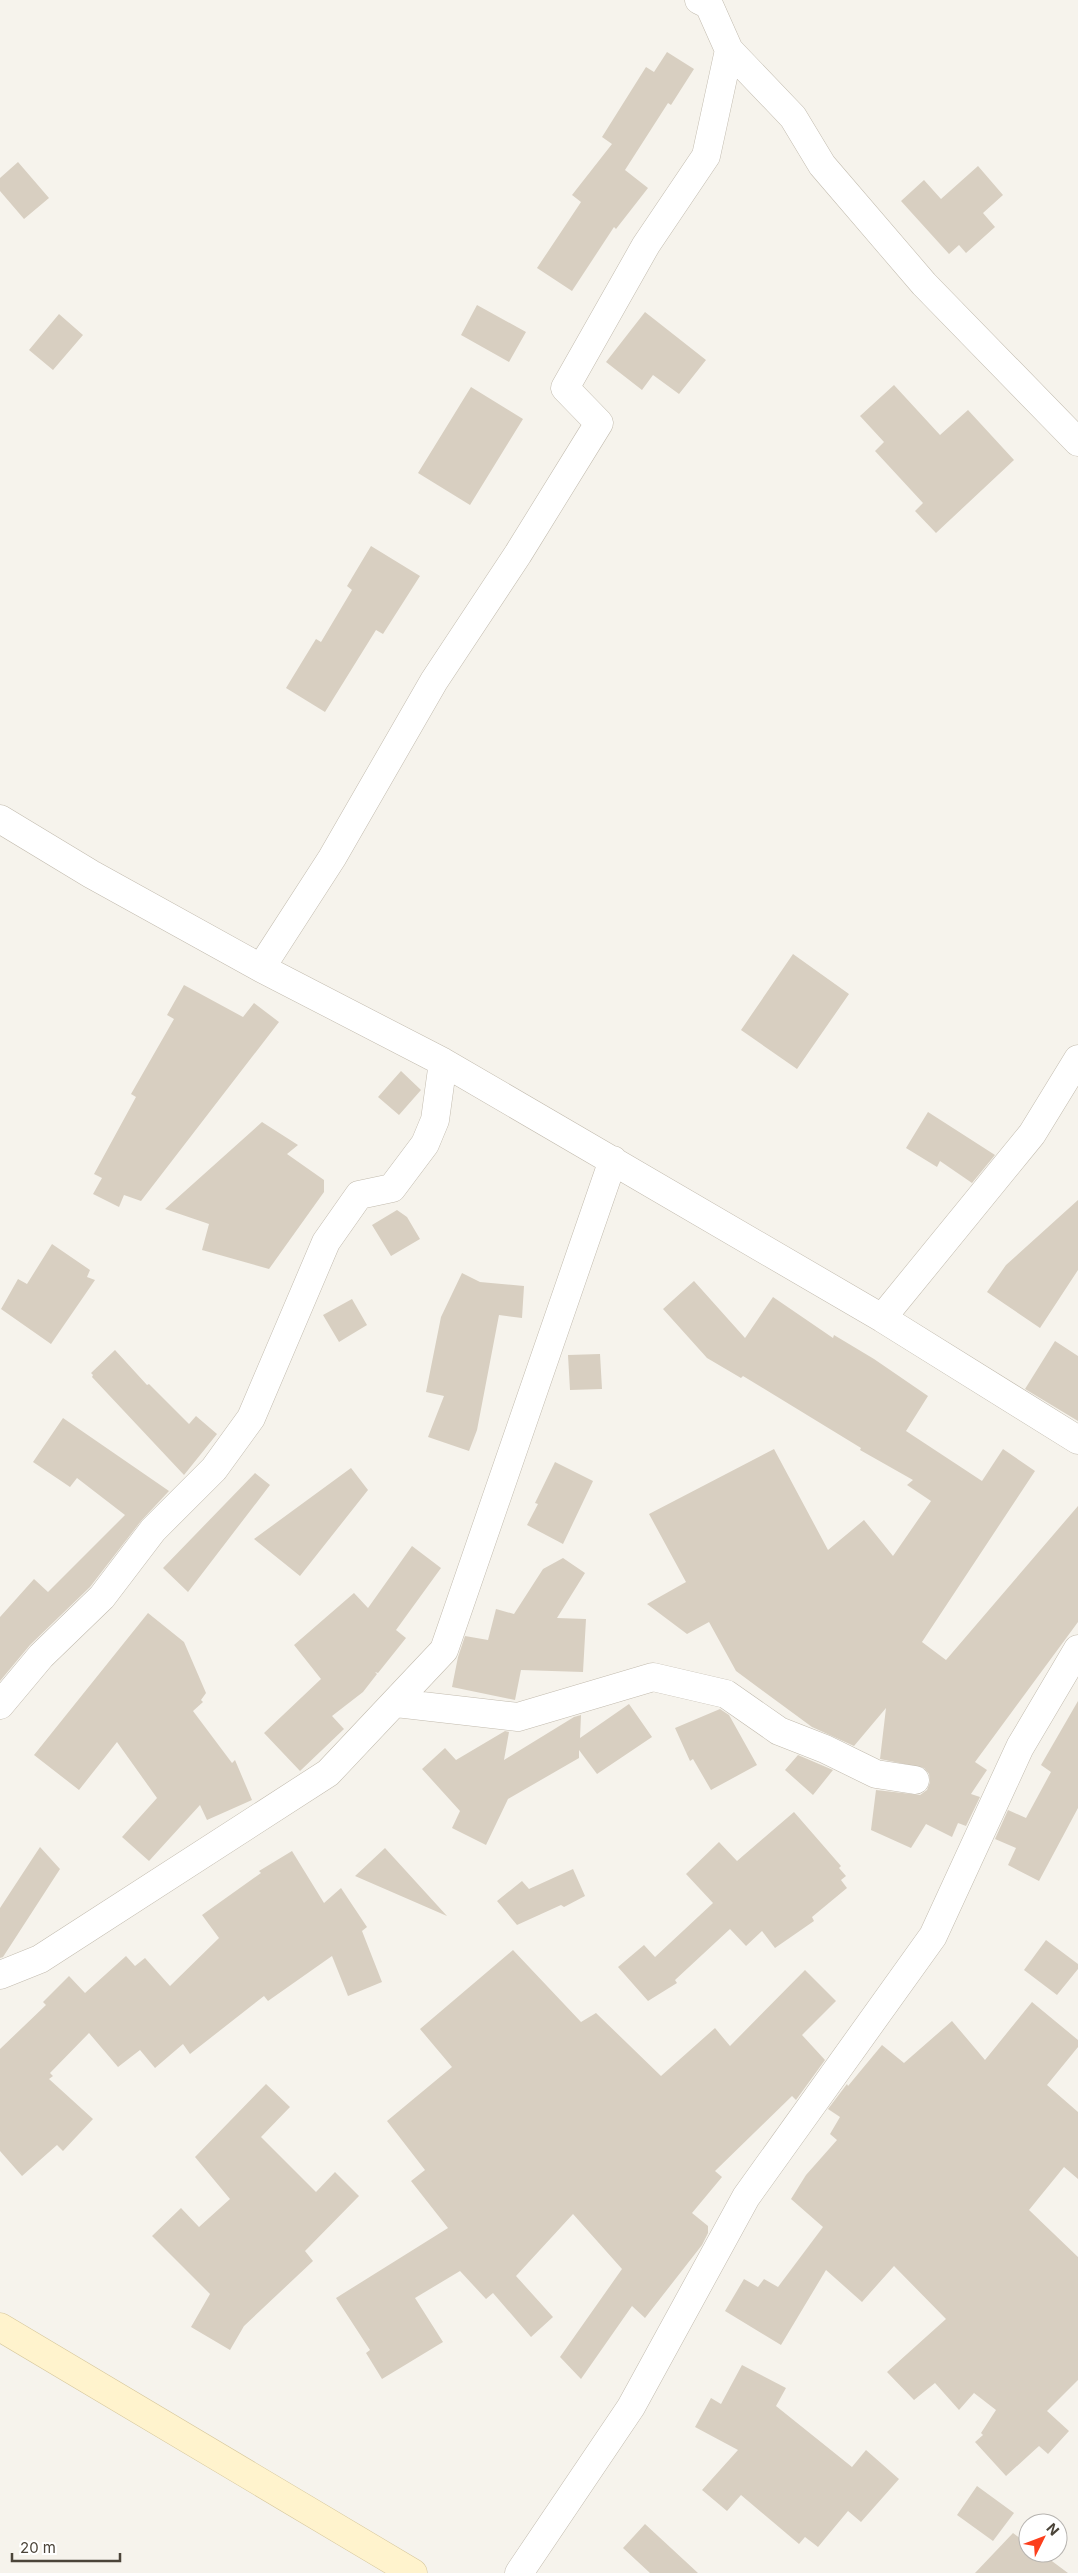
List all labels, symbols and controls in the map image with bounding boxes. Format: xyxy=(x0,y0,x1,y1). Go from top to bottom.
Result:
north arrow xyxy=(1018,2513,1068,2563)
text: N xyxy=(1043,2519,1063,2539)
scale bar xyxy=(12,2530,120,2562)
text: 20 m xyxy=(20,2538,56,2557)

